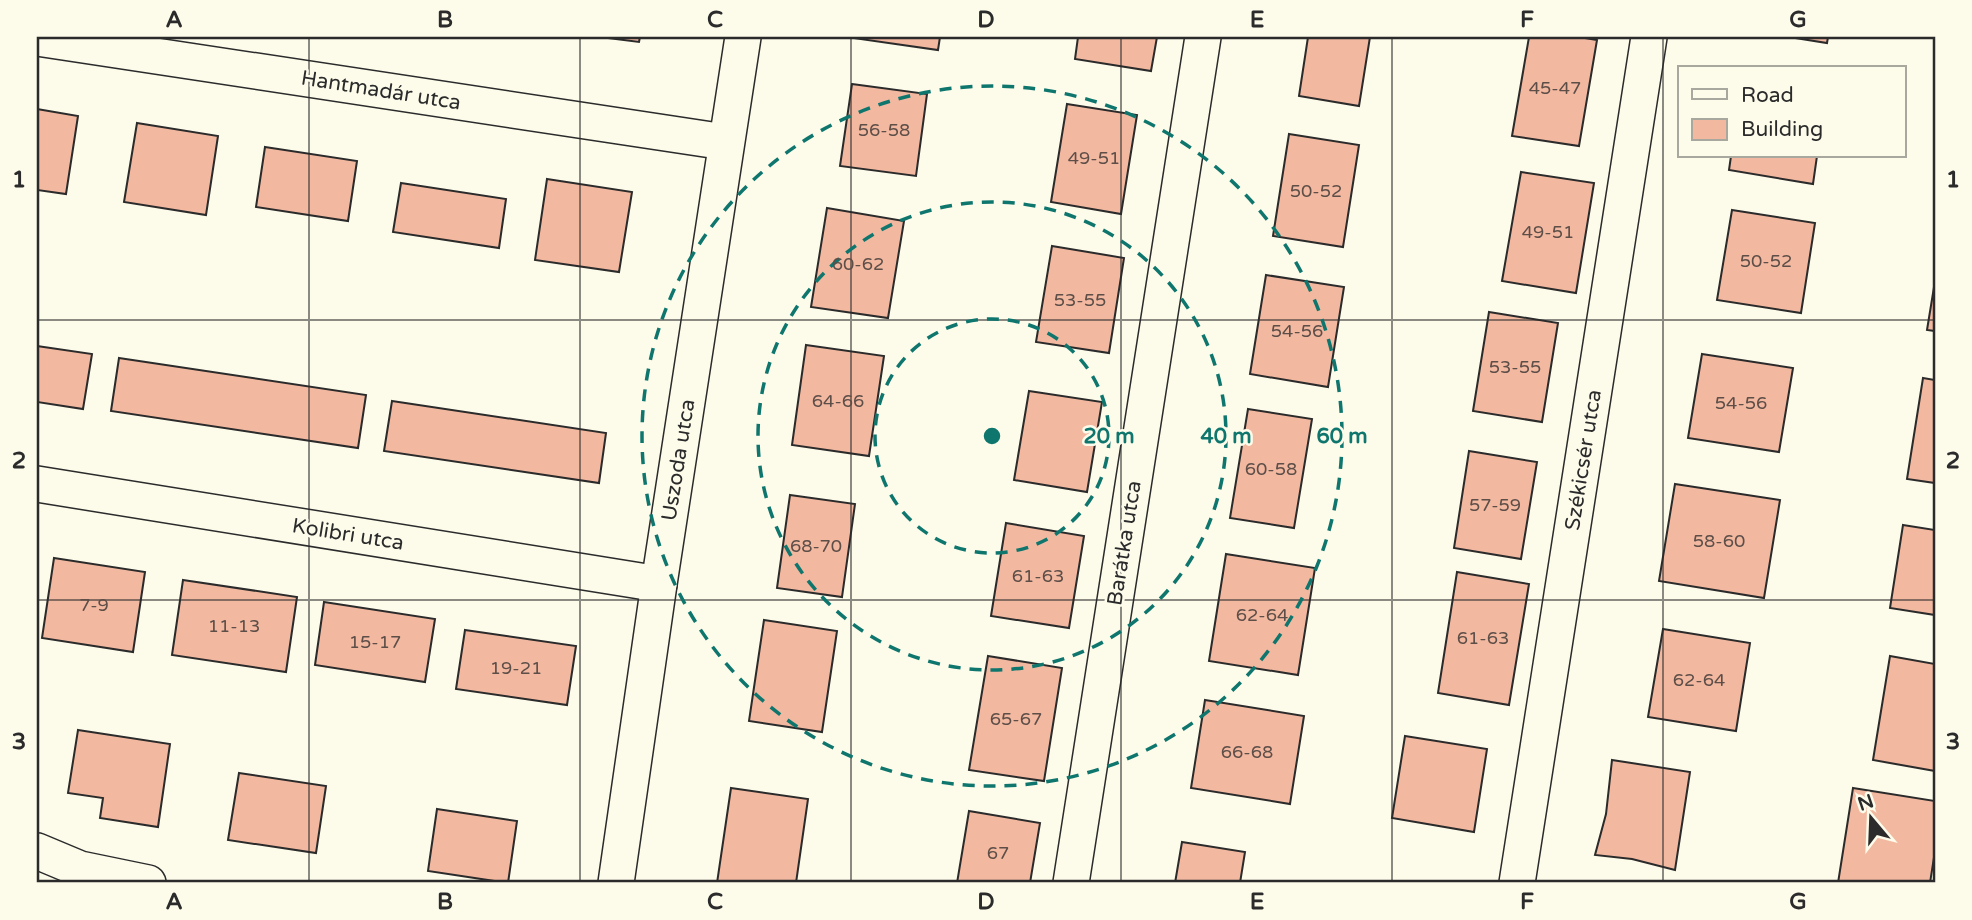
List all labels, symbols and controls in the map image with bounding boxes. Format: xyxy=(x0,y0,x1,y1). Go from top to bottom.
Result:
text: A xyxy=(165,6,183,34)
text: B xyxy=(437,6,453,34)
text: C xyxy=(707,6,723,34)
text: D xyxy=(977,6,995,34)
text: E xyxy=(1250,6,1264,34)
text: F xyxy=(1520,6,1534,34)
text: G xyxy=(1789,6,1807,34)
street label: Hantmadár utca xyxy=(299,66,463,115)
legend xyxy=(1678,66,1906,158)
house number: 45-47 xyxy=(1529,77,1581,99)
text: Road xyxy=(1741,83,1794,108)
text: Building xyxy=(1741,117,1823,142)
house number: 56-58 xyxy=(858,119,910,141)
house number: 49-51 xyxy=(1068,147,1120,169)
text: 1 xyxy=(12,166,26,194)
text: 1 xyxy=(1946,166,1960,194)
house number: 50-52 xyxy=(1290,180,1342,202)
house number: 49-51 xyxy=(1522,221,1574,243)
house number: 50-52 xyxy=(1740,250,1792,272)
house number: 60-62 xyxy=(832,253,884,275)
house number: 53-55 xyxy=(1054,289,1106,311)
house number: 54-56 xyxy=(1271,320,1323,342)
house number: 53-55 xyxy=(1489,356,1541,378)
street label: Székicsér utca xyxy=(1560,388,1607,532)
house number: 64-66 xyxy=(812,390,864,412)
house number: 54-56 xyxy=(1715,392,1767,414)
street label: Uszoda utca xyxy=(657,397,700,523)
centre of rings xyxy=(980,424,1004,448)
text: 20 m xyxy=(1083,424,1135,449)
text: 40 m xyxy=(1200,424,1252,449)
text: 60 m xyxy=(1316,424,1368,449)
text: 2 xyxy=(12,447,26,475)
text: 2 xyxy=(1946,447,1960,475)
house number: 60-58 xyxy=(1245,458,1297,480)
street label: Barátka utca xyxy=(1102,479,1147,607)
house number: 57-59 xyxy=(1469,494,1521,516)
street label: Kolibri utca xyxy=(290,513,406,556)
house number: 58-60 xyxy=(1693,530,1745,552)
house number: 68-70 xyxy=(790,535,842,557)
house number: 61-63 xyxy=(1012,565,1064,587)
house number: 7-9 xyxy=(79,594,109,616)
house number: 62-64 xyxy=(1236,604,1288,626)
house number: 11-13 xyxy=(208,615,260,637)
house number: 61-63 xyxy=(1457,627,1509,649)
house number: 15-17 xyxy=(349,631,401,653)
house number: 19-21 xyxy=(490,657,542,679)
house number: 62-64 xyxy=(1673,669,1725,691)
house number: 65-67 xyxy=(990,708,1042,730)
text: 3 xyxy=(12,728,26,756)
text: 3 xyxy=(1946,728,1960,756)
house number: 66-68 xyxy=(1221,741,1273,763)
north arrow xyxy=(1836,783,1906,853)
text: N xyxy=(1855,790,1877,816)
house number: 67 xyxy=(987,842,1009,864)
text: A xyxy=(165,888,183,916)
text: B xyxy=(437,888,453,916)
text: C xyxy=(707,888,723,916)
text: D xyxy=(977,888,995,916)
text: E xyxy=(1250,888,1264,916)
text: F xyxy=(1520,888,1534,916)
text: G xyxy=(1789,888,1807,916)

